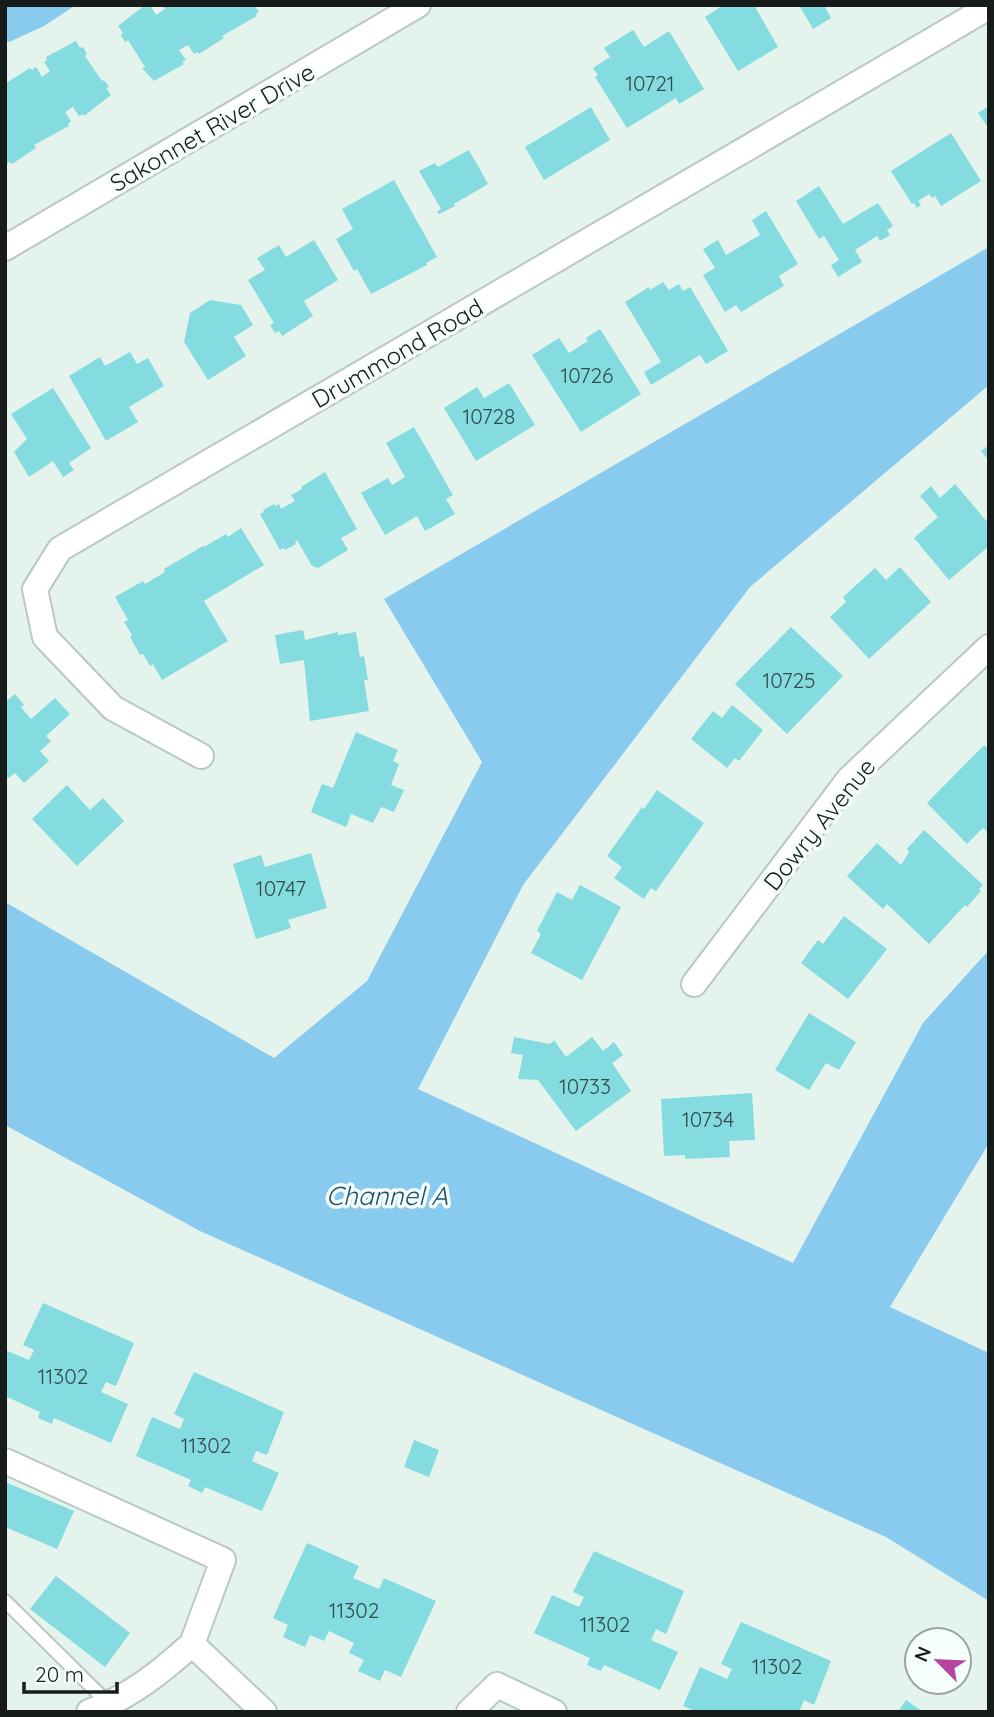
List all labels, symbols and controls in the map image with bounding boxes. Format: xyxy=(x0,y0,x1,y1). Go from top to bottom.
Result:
street label: Sakonnet River Drive xyxy=(104,56,320,198)
house number: 10721 xyxy=(625,70,675,96)
street label: Drummond Road xyxy=(306,292,488,414)
house number: 10726 xyxy=(561,362,613,388)
house number: 10728 xyxy=(463,403,515,429)
house number: 10725 xyxy=(763,667,815,693)
street label: Dowry Avenue xyxy=(757,752,881,896)
house number: 10747 xyxy=(256,875,306,901)
house number: 10733 xyxy=(559,1073,611,1099)
house number: 10734 xyxy=(682,1106,734,1132)
water label: Channel A xyxy=(326,1179,448,1212)
house number: 11302 xyxy=(38,1363,88,1389)
house number: 11302 xyxy=(181,1432,231,1458)
house number: 11302 xyxy=(329,1597,379,1623)
house number: 11302 xyxy=(580,1611,630,1637)
north arrow xyxy=(903,1626,973,1696)
text: N xyxy=(909,1643,936,1665)
scale bar xyxy=(24,1650,117,1694)
house number: 11302 xyxy=(752,1653,802,1679)
text: 20 m xyxy=(35,1661,84,1687)

